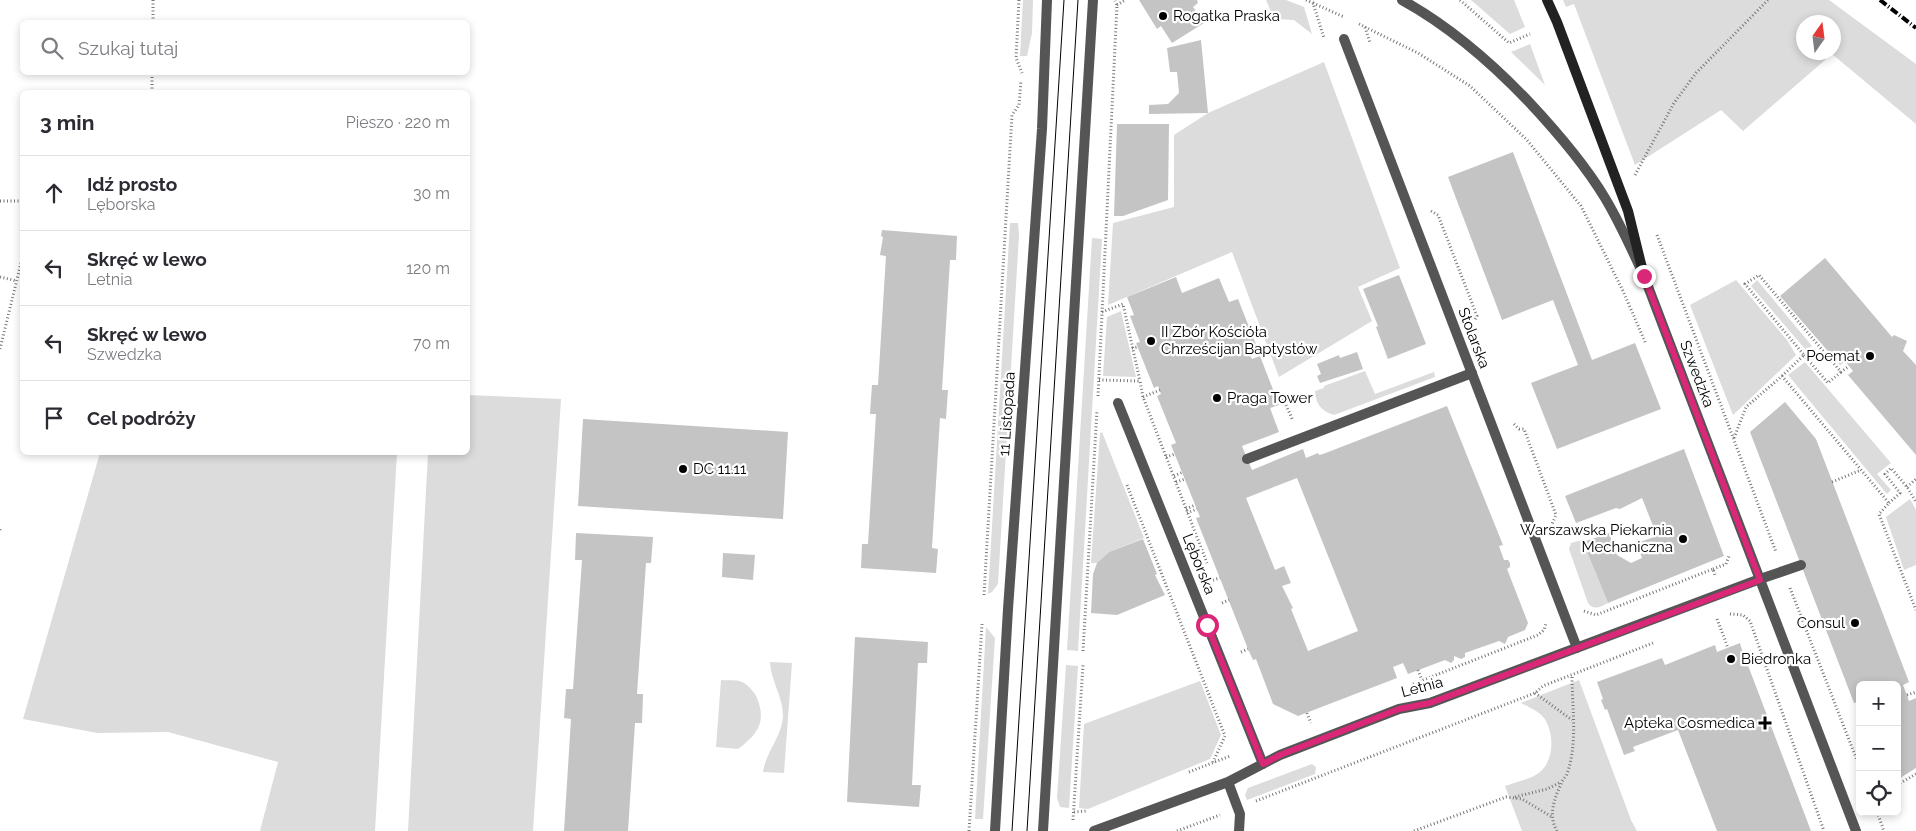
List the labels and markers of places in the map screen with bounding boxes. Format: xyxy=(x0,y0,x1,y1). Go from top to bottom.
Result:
place label: Rogatka Praska xyxy=(1173,7,1280,25)
marker: Rogatka Praska xyxy=(1157,10,1169,22)
place label: II Zbór Kościóła Chrześcijan Baptystów xyxy=(1161,323,1317,358)
marker: II Zbór Kościóła Chrześcijan Baptystów xyxy=(1145,335,1157,347)
place label: Poemat xyxy=(1806,347,1860,365)
marker: Poemat xyxy=(1864,350,1876,362)
place label: Praga Tower xyxy=(1227,389,1313,407)
marker: Praga Tower xyxy=(1211,392,1223,404)
place label: DC 11.11 xyxy=(693,460,747,478)
marker: DC 11.11 xyxy=(677,463,689,475)
place label: Warszawska Piekarnia Mechaniczna xyxy=(1520,521,1673,556)
marker: Warszawska Piekarnia Mechaniczna xyxy=(1677,533,1689,545)
place label: Consul xyxy=(1797,614,1846,632)
marker: Consul xyxy=(1849,617,1861,629)
place label: Biedronka xyxy=(1741,650,1811,668)
marker: Biedronka xyxy=(1725,653,1737,665)
place label: Apteka Cosmedica xyxy=(1624,714,1755,732)
marker: Apteka Cosmedica xyxy=(1759,717,1771,729)

